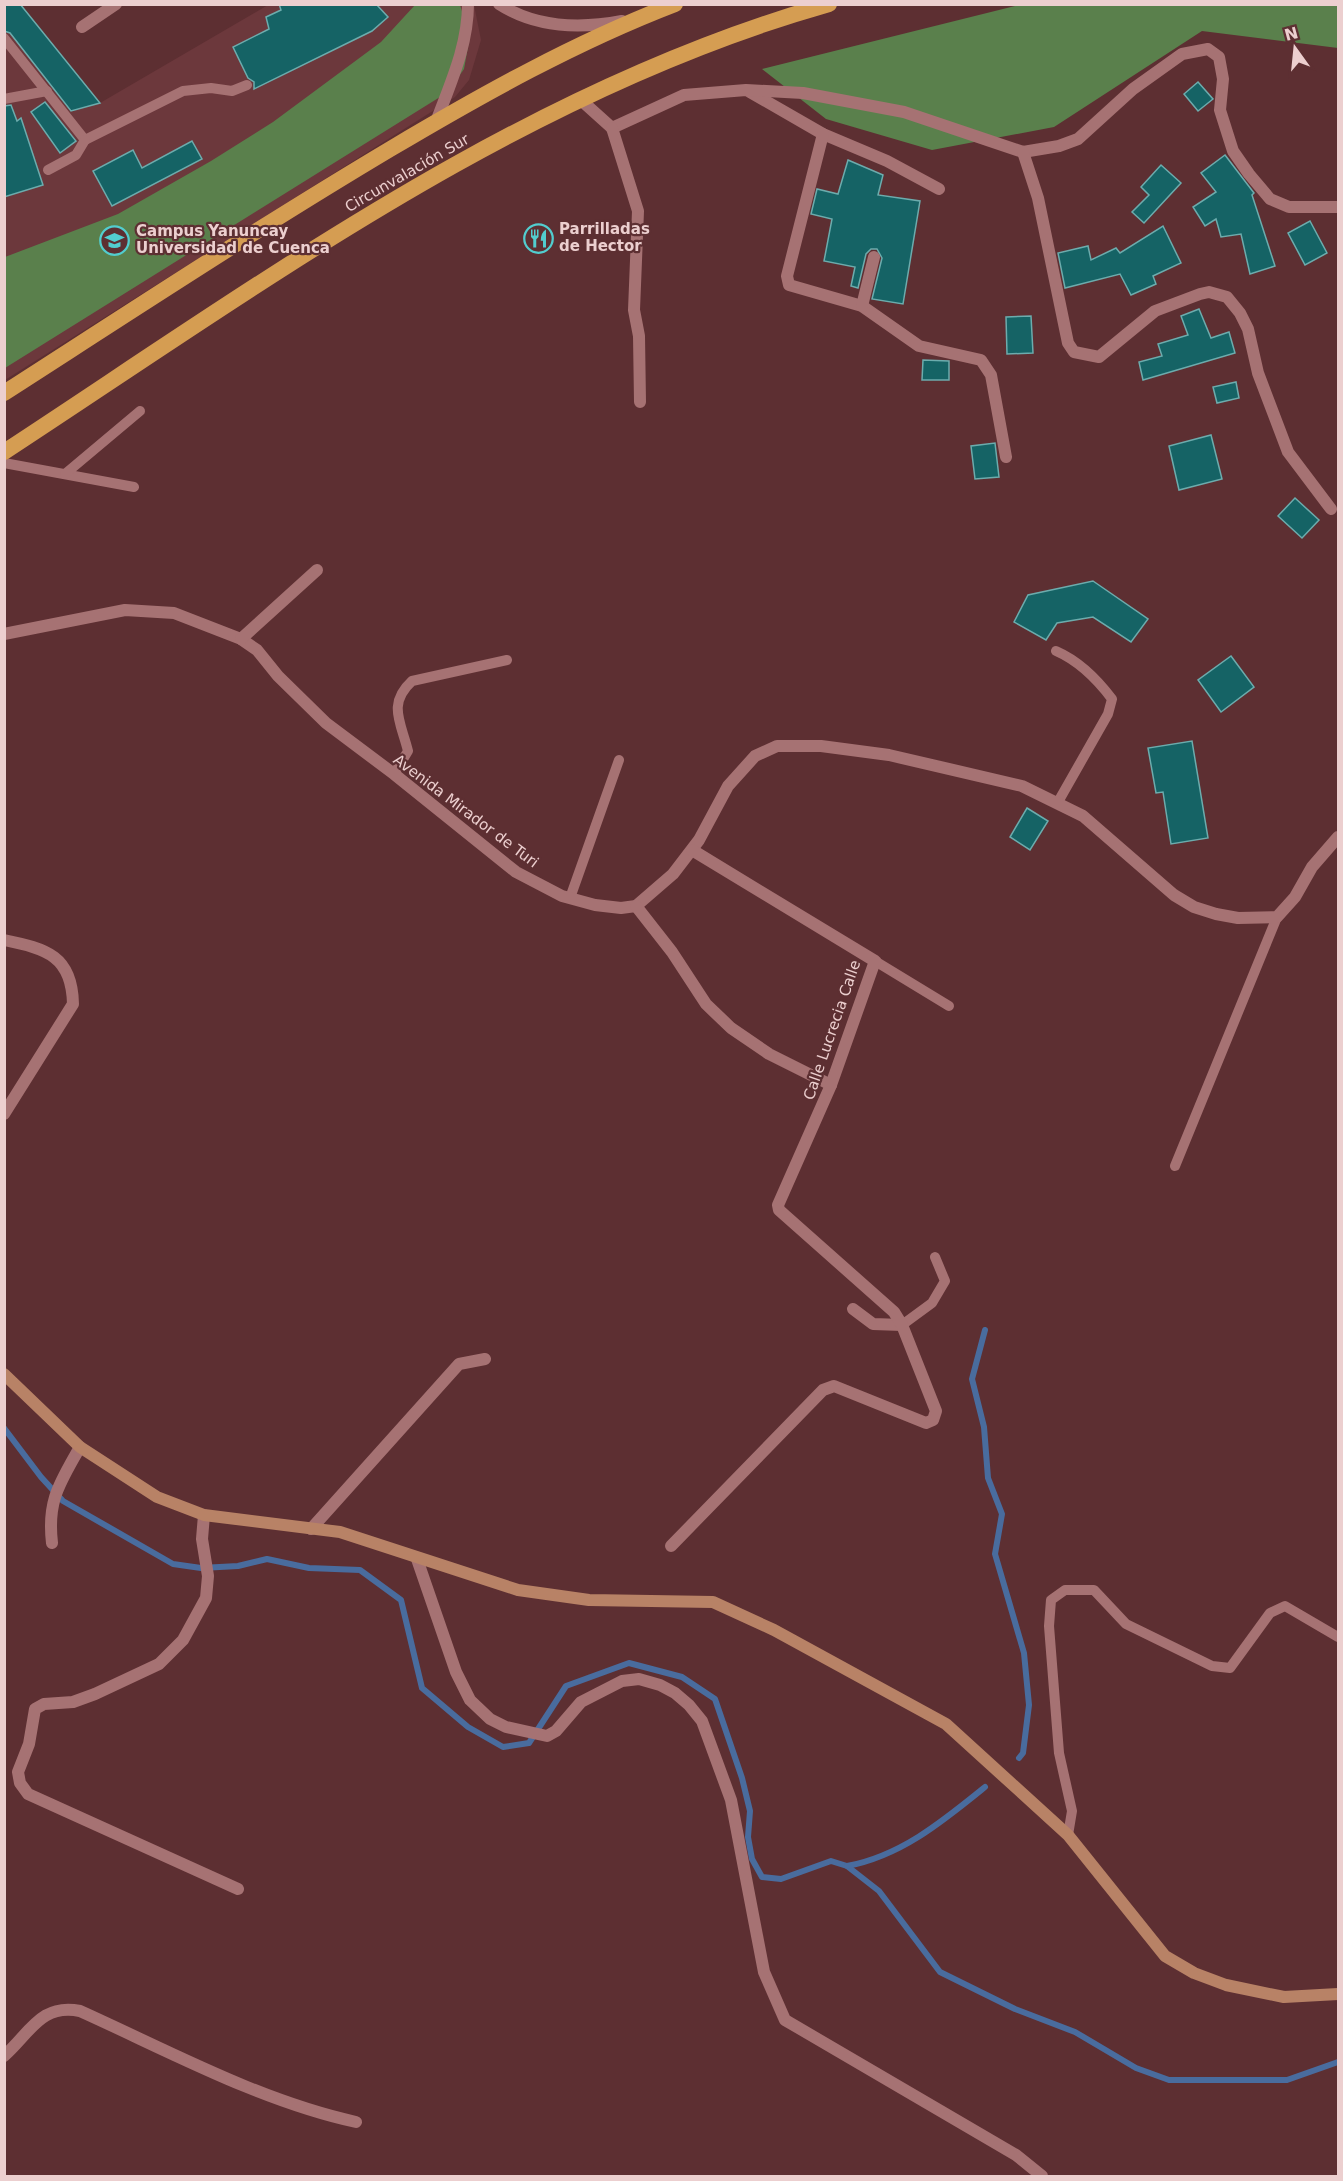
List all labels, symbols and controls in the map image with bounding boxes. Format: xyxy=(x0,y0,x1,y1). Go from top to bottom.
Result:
north arrow xyxy=(1265,18,1325,78)
text: N xyxy=(1282,23,1300,45)
street label: Circunvalación Sur xyxy=(342,130,473,216)
place label: Parrilladas de Hector xyxy=(559,220,650,255)
place label: Campus Yanuncay Universidad de Cuenca xyxy=(136,222,330,257)
restaurant icon: Parrilladas de Hector xyxy=(522,222,554,254)
school or university icon: Campus Yanuncay Universidad de Cuenca xyxy=(99,224,131,256)
street label: Avenida Mirador de Turi xyxy=(390,751,542,871)
street label: Calle Lucrecia Calle xyxy=(800,958,864,1102)

